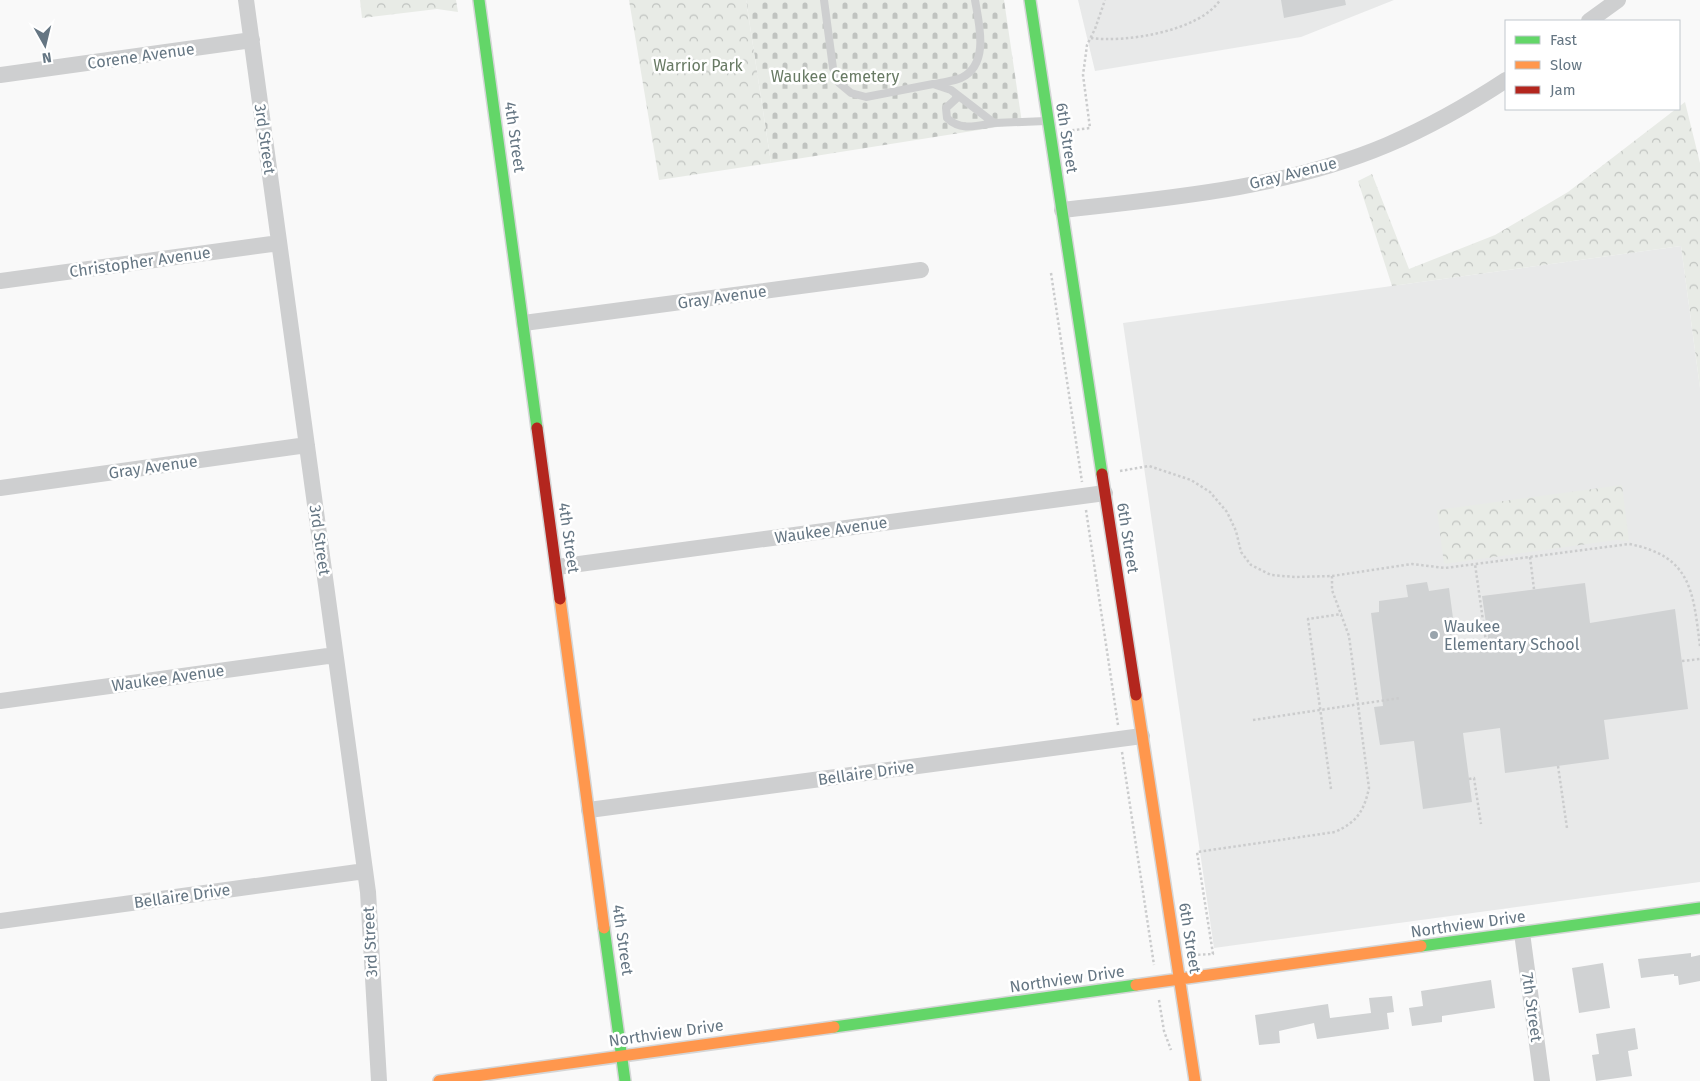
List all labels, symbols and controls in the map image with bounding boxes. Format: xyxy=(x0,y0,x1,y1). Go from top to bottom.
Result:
north arrow xyxy=(20,20,70,70)
legend xyxy=(1505,20,1680,110)
text: Fast xyxy=(1550,31,1577,49)
street label: Corene Avenue xyxy=(86,39,196,73)
text: N xyxy=(41,48,53,66)
park label: Warrior Park xyxy=(653,56,744,75)
text: Slow xyxy=(1550,56,1582,74)
park label: Waukee Cemetery xyxy=(771,67,899,86)
text: Jam xyxy=(1550,81,1576,99)
street label: 4th Street xyxy=(501,100,529,174)
street label: 6th Street xyxy=(1052,101,1082,175)
street label: 3rd Street xyxy=(251,103,279,176)
street label: Gray Avenue xyxy=(1247,153,1339,193)
street label: Christopher Avenue xyxy=(68,243,212,281)
street label: Gray Avenue xyxy=(676,281,768,313)
street label: Gray Avenue xyxy=(107,451,199,483)
street label: 4th Street xyxy=(555,501,583,575)
street label: 6th Street xyxy=(1113,501,1143,575)
street label: 3rd Street xyxy=(306,504,334,577)
street label: Waukee Avenue xyxy=(773,513,889,547)
place label: Waukee Elementary School xyxy=(1444,617,1580,654)
marker: Waukee Elementary School xyxy=(1428,629,1440,641)
street label: Waukee Avenue xyxy=(110,661,226,695)
street label: Bellaire Drive xyxy=(817,757,915,789)
street label: Bellaire Drive xyxy=(133,880,231,912)
street label: 6th Street xyxy=(1175,901,1205,975)
street label: 4th Street xyxy=(609,903,637,977)
street label: 3rd Street xyxy=(359,906,381,978)
street label: Northview Drive xyxy=(1409,907,1527,941)
street label: Northview Drive xyxy=(1008,962,1126,996)
street label: 7th Street xyxy=(1518,971,1546,1043)
street label: Northview Drive xyxy=(607,1016,725,1050)

